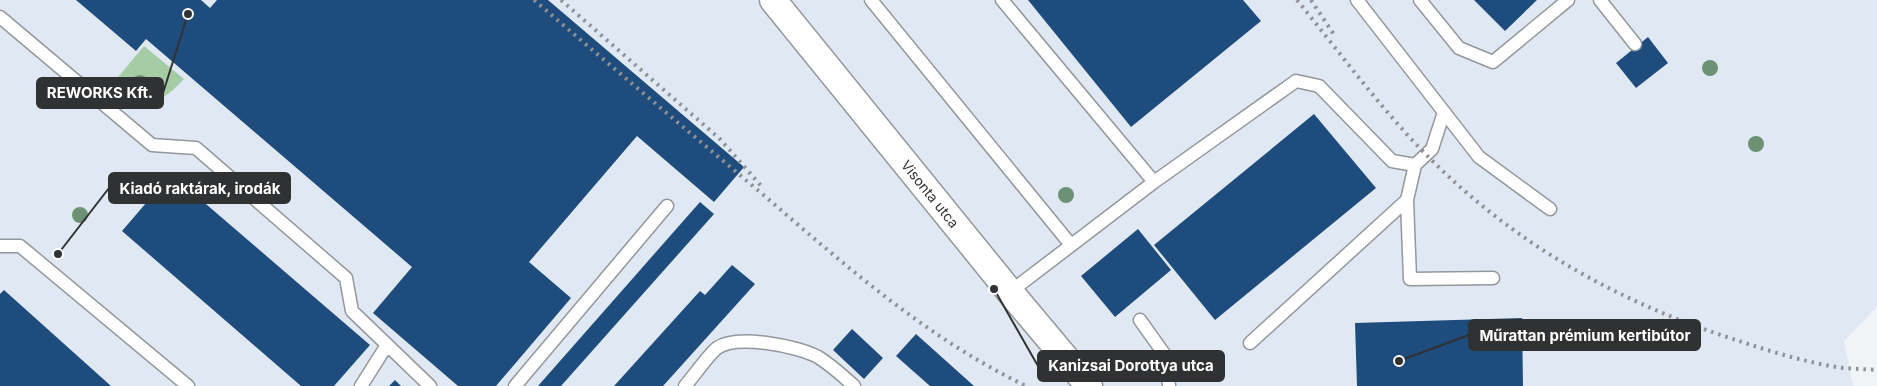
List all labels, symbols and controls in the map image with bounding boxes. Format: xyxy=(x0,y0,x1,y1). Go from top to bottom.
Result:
callout: REWORKS Kft. xyxy=(37,78,163,108)
text: REWORKS Kft. xyxy=(47,83,153,102)
street label: Visonta utca xyxy=(898,156,963,231)
callout: Kiadó raktárak, irodák xyxy=(109,173,290,203)
text: Kiadó raktárak, irodák xyxy=(120,179,281,198)
callout: Műrattan prémium kertibútor xyxy=(1469,320,1700,350)
text: Műrattan prémium kertibútor xyxy=(1479,326,1691,345)
callout: Kanizsai Dorottya utca xyxy=(1038,351,1224,381)
text: Kanizsai Dorottya utca xyxy=(1048,356,1214,375)

